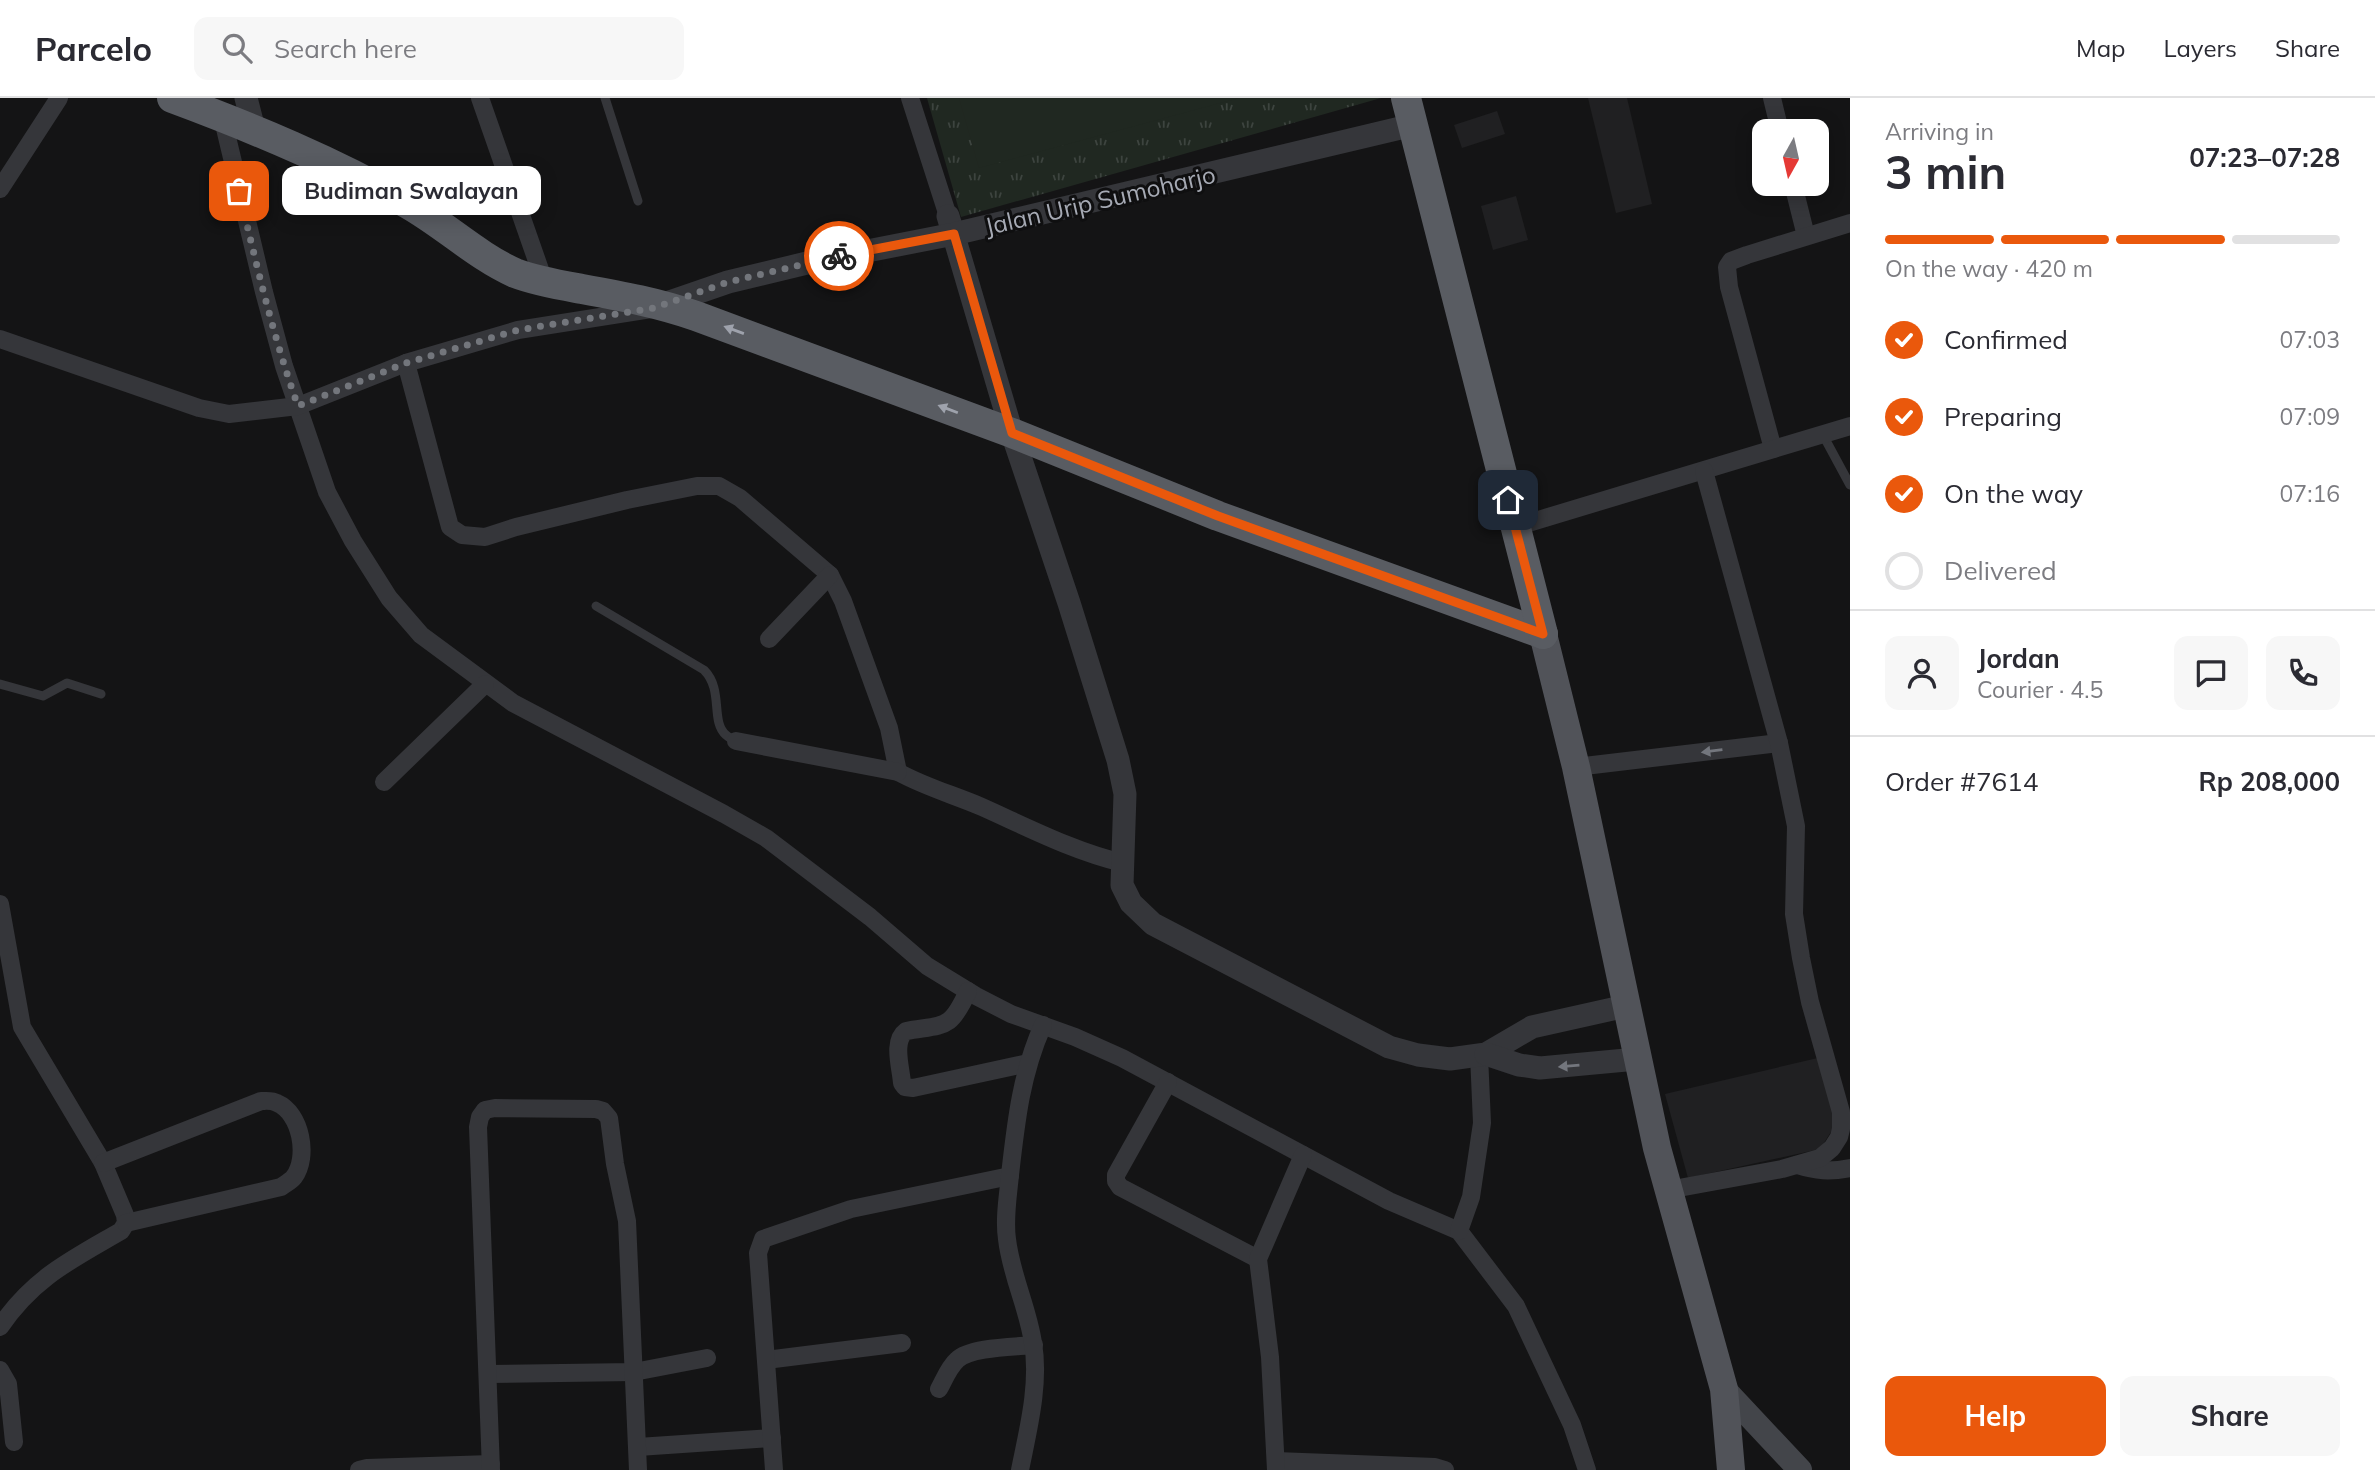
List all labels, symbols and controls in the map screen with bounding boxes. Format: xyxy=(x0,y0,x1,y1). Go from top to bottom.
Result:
search box xyxy=(194,17,684,80)
text: Parcelo xyxy=(35,28,152,69)
icon: search xyxy=(218,29,256,67)
text: Search here xyxy=(274,32,417,65)
text: Map xyxy=(2076,33,2125,63)
text: Layers xyxy=(2163,33,2237,63)
text: Share xyxy=(2275,33,2340,63)
text: Arriving in xyxy=(1885,117,1994,146)
north arrow xyxy=(1752,119,1829,196)
map controls xyxy=(1752,119,1829,196)
text: 07:23–07:28 xyxy=(2189,141,2340,174)
text: 3 min xyxy=(1885,143,2006,201)
street label: Jalan Urip Sumoharjo xyxy=(982,159,1218,241)
pin xyxy=(209,161,269,221)
callout: Budiman Swalayan xyxy=(281,166,540,216)
icon: bag xyxy=(220,172,258,210)
text: Budiman Swalayan xyxy=(304,176,519,205)
courier xyxy=(804,221,874,291)
icon: bike xyxy=(820,237,858,275)
text: On the way · 420 m xyxy=(1885,254,2093,283)
icon: check xyxy=(1885,321,1923,359)
text: Confirmed xyxy=(1944,323,2068,356)
one-way arrow xyxy=(724,324,745,335)
text: 07:03 xyxy=(2280,325,2340,354)
icon: check xyxy=(1885,398,1923,436)
text: Preparing xyxy=(1944,400,2062,433)
text: 07:09 xyxy=(2280,402,2340,431)
one-way arrow xyxy=(937,403,958,414)
pin xyxy=(1478,470,1538,530)
icon: check xyxy=(1885,475,1923,513)
text: On the way xyxy=(1944,477,2083,510)
text: 07:16 xyxy=(2280,479,2340,508)
icon: home xyxy=(1489,481,1527,519)
text: Delivered xyxy=(1944,554,2057,587)
button: person xyxy=(1885,636,1959,710)
button: chat xyxy=(2174,636,2248,710)
button: phone xyxy=(2266,636,2340,710)
text: Jordan xyxy=(1977,642,2060,675)
text: Courier · 4.5 xyxy=(1977,675,2103,704)
one-way arrow xyxy=(1700,745,1722,756)
text: Order #7614 xyxy=(1885,765,2038,798)
text: Rp 208,000 xyxy=(2198,765,2340,798)
one-way arrow xyxy=(1558,1060,1580,1071)
button: Help xyxy=(1885,1376,2106,1456)
button: Share xyxy=(2120,1376,2340,1456)

